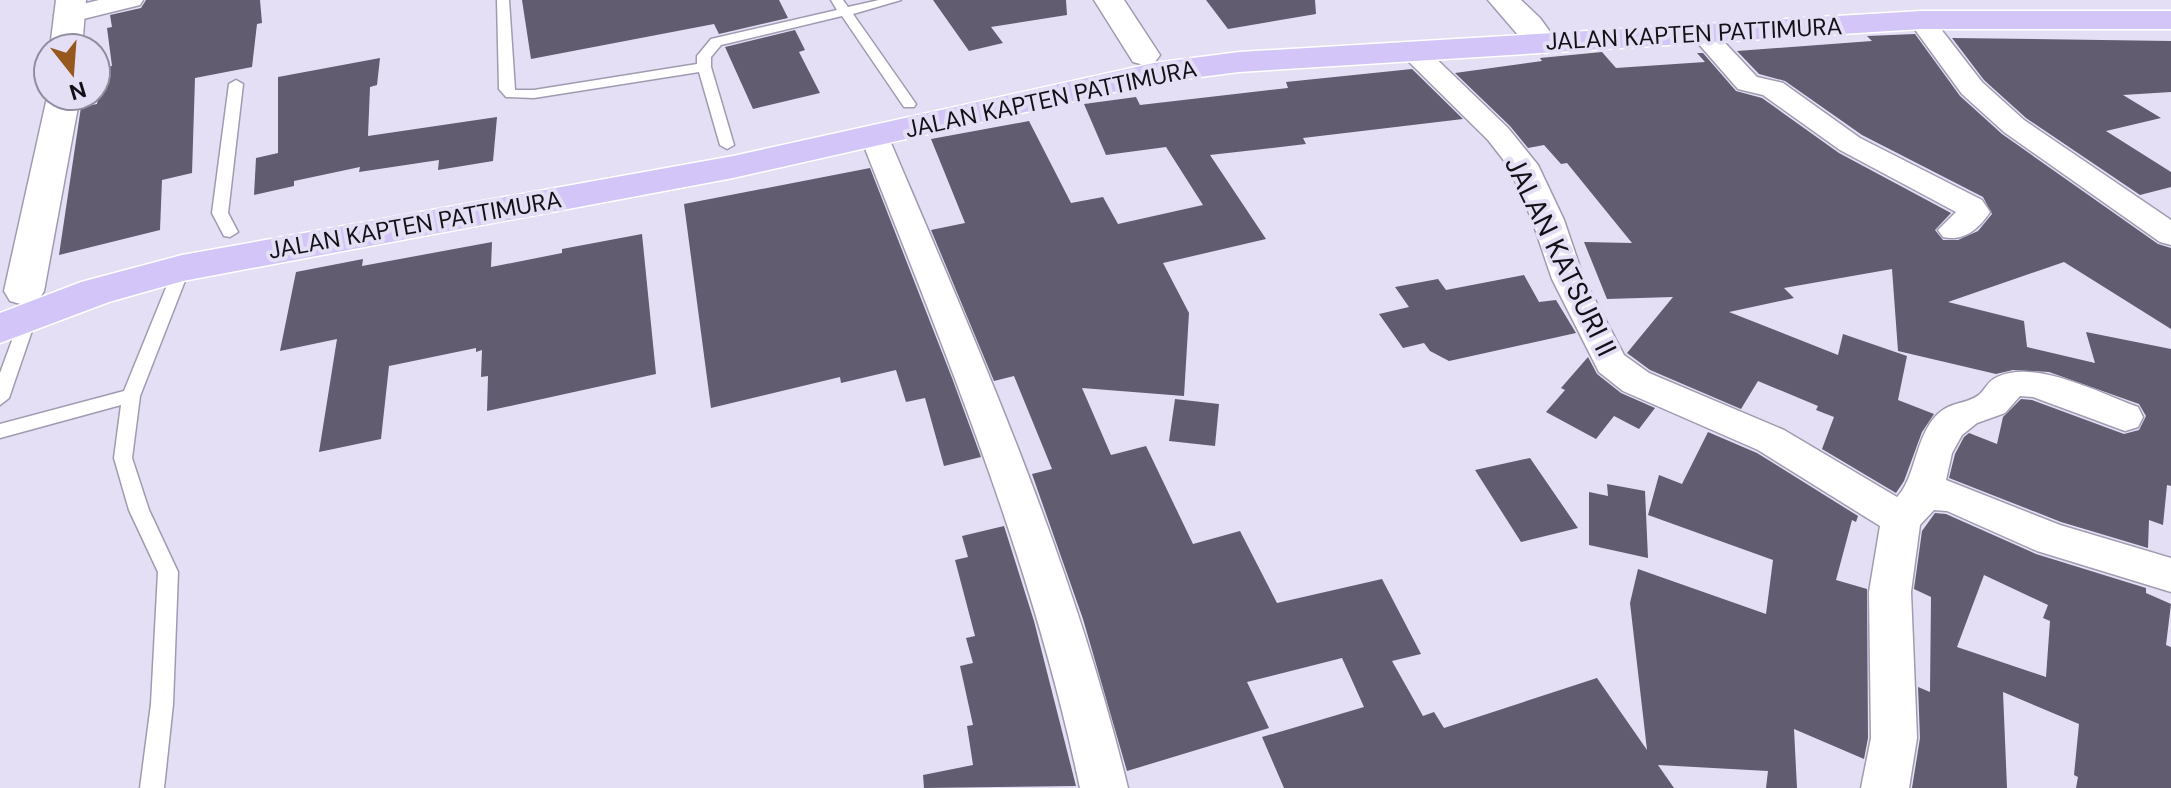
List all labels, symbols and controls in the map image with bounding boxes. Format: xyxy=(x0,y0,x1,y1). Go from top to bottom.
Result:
street label: JALAN KAPTEN PATTIMURA xyxy=(1545,10,1843,57)
north arrow xyxy=(32,32,112,112)
street label: JALAN KAPTEN PATTIMURA xyxy=(902,52,1199,145)
text: N xyxy=(66,74,90,107)
street label: JALAN KATSURI II xyxy=(1496,150,1625,362)
street label: JALAN KAPTEN PATTIMURA xyxy=(266,183,564,266)

